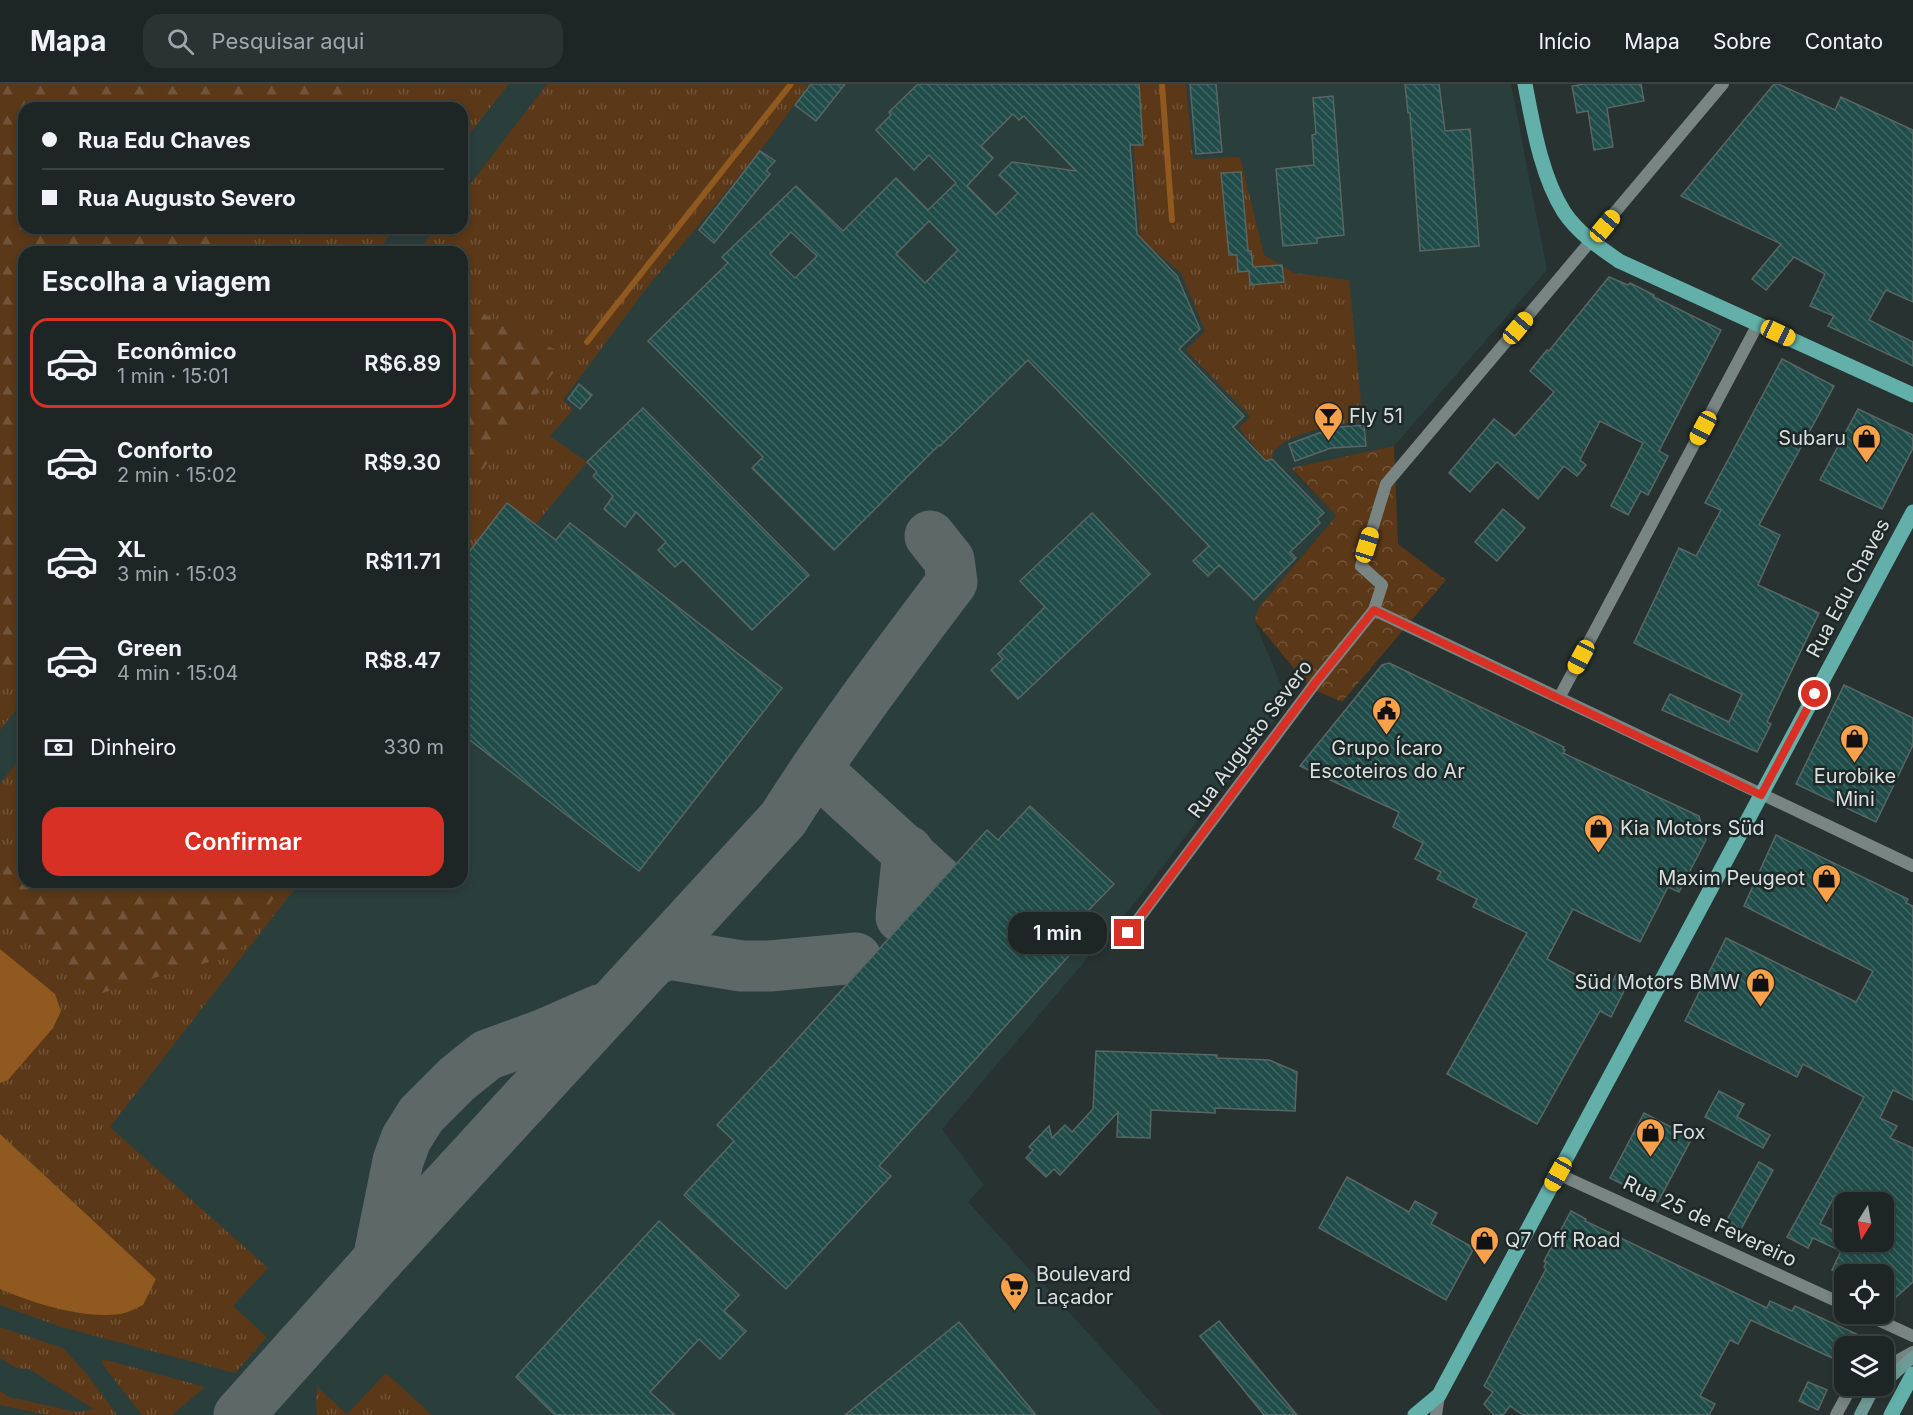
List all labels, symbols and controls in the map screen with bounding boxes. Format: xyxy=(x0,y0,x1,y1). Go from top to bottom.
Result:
search box xyxy=(143,14,563,68)
text: Mapa xyxy=(30,24,107,58)
icon: search xyxy=(164,25,197,58)
text: Pesquisar aqui xyxy=(212,28,364,54)
text: Início xyxy=(1538,29,1591,54)
text: Mapa xyxy=(1624,29,1680,54)
text: Sobre xyxy=(1713,29,1772,54)
text: Contato xyxy=(1805,29,1883,54)
text: Rua Edu Chaves xyxy=(78,127,251,153)
text: Rua Augusto Severo xyxy=(78,185,296,211)
car xyxy=(1587,206,1623,246)
text: Escolha a viagem xyxy=(42,265,271,298)
car xyxy=(1500,308,1536,348)
car xyxy=(1758,317,1798,349)
icon: car xyxy=(45,336,99,390)
text: Econômico xyxy=(117,338,236,364)
text: R$6.89 xyxy=(364,350,441,376)
text: 1 min · 15:01 xyxy=(117,364,229,388)
bar icon: Fly 51 xyxy=(1312,400,1344,442)
place label: Fly 51 xyxy=(1349,404,1403,428)
car xyxy=(1687,408,1719,448)
shop icon: Subaru xyxy=(1851,422,1883,464)
place label: Subaru xyxy=(1778,426,1846,450)
icon: car xyxy=(45,435,99,489)
text: Conforto xyxy=(117,437,213,463)
text: R$9.30 xyxy=(364,449,441,475)
text: 2 min · 15:02 xyxy=(117,463,237,487)
street label: Rua Edu Chaves xyxy=(1801,515,1895,661)
car xyxy=(1353,525,1381,565)
icon: car xyxy=(45,534,99,588)
text: XL xyxy=(117,536,146,562)
text: R$11.71 xyxy=(365,548,441,574)
text: 3 min · 15:03 xyxy=(117,562,237,586)
icon: car xyxy=(45,633,99,687)
text: Green xyxy=(117,635,182,661)
car xyxy=(1565,637,1597,677)
text: R$8.47 xyxy=(364,647,441,673)
street label: Rua Augusto Severo xyxy=(1183,655,1317,823)
text: 4 min · 15:04 xyxy=(117,661,238,685)
route start xyxy=(1801,680,1828,707)
public building icon: Grupo Ícaro Escoteiros do Ar xyxy=(1371,694,1403,736)
shop icon: Eurobike Mini xyxy=(1839,722,1871,764)
icon: cash xyxy=(42,731,75,764)
text: Dinheiro xyxy=(90,734,176,760)
text: 330 m xyxy=(384,735,444,759)
place label: Grupo Ícaro Escoteiros do Ar xyxy=(1309,735,1465,783)
place label: Eurobike Mini xyxy=(1814,764,1896,811)
button: Confirmar xyxy=(42,807,444,876)
shop icon: Kia Motors Süd xyxy=(1583,812,1615,854)
place label: Kia Motors Süd xyxy=(1620,816,1764,840)
shop icon: Maxim Peugeot xyxy=(1810,862,1842,904)
place label: Maxim Peugeot xyxy=(1658,866,1805,890)
callout: 1 min xyxy=(1008,912,1107,954)
route end xyxy=(1114,919,1141,946)
text: 1 min xyxy=(1033,921,1082,945)
shop icon: Süd Motors BMW xyxy=(1745,966,1777,1008)
place label: Süd Motors BMW xyxy=(1575,970,1740,994)
shop icon: Fox xyxy=(1635,1116,1667,1158)
place label: Fox xyxy=(1672,1120,1706,1144)
car xyxy=(1541,1154,1575,1194)
street label: Rua 25 de Fevereiro xyxy=(1619,1170,1801,1272)
north arrow xyxy=(1834,1192,1894,1252)
map controls xyxy=(1834,1192,1894,1396)
shop icon: Q7 Off Road xyxy=(1468,1224,1500,1266)
place label: Q7 Off Road xyxy=(1505,1228,1620,1252)
place label: Boulevard Laçador xyxy=(1036,1262,1131,1309)
button: locate xyxy=(1834,1264,1894,1324)
supermarket icon: Boulevard Laçador xyxy=(999,1270,1031,1312)
button: layers xyxy=(1834,1336,1894,1396)

